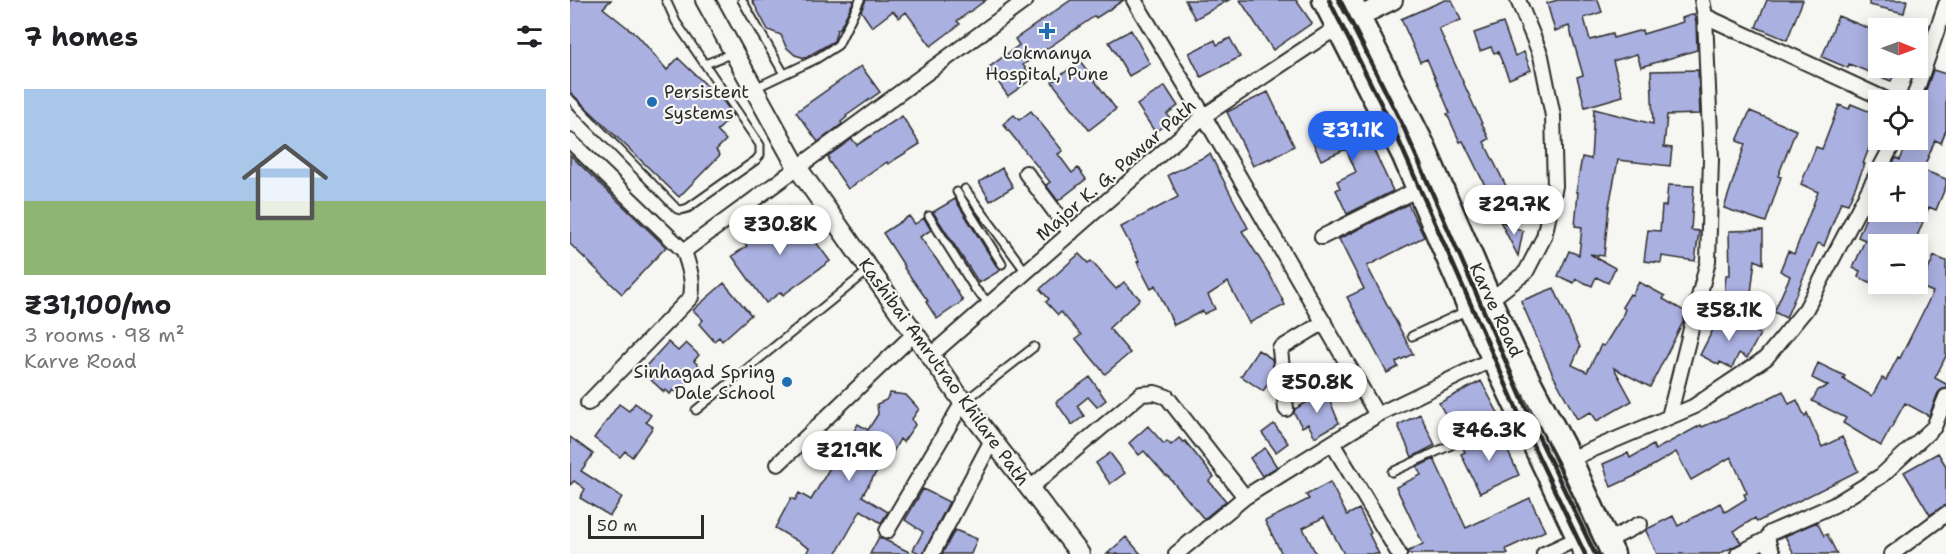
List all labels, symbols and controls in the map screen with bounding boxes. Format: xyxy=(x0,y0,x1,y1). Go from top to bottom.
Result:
north arrow xyxy=(1868,18,1928,78)
map controls xyxy=(1868,18,1928,294)
text: 7 homes xyxy=(24,19,138,54)
icon: filters xyxy=(513,20,546,53)
marker: Lokmanya Hospital, Pune xyxy=(1038,22,1056,40)
place label: Lokmanya Hospital, Pune xyxy=(985,41,1109,86)
place label: Persistent Systems xyxy=(664,80,749,125)
button: locate xyxy=(1868,90,1928,150)
street label: Major K. G. Pawar Path xyxy=(1031,94,1201,246)
marker: Persistent Systems xyxy=(645,95,659,109)
pin: ₹31.1K xyxy=(1304,111,1402,162)
text: ₹31.1K xyxy=(1322,117,1384,143)
icon: home xyxy=(231,128,339,236)
button: + xyxy=(1868,162,1928,222)
pin: ₹29.7K xyxy=(1465,185,1563,236)
text: ₹29.7K xyxy=(1478,191,1550,217)
pin: ₹30.8K xyxy=(731,205,829,256)
text: ₹30.8K xyxy=(743,211,817,237)
button: − xyxy=(1868,234,1928,294)
street label: Kashibai Amrutrao Khilare Path xyxy=(853,253,1035,491)
street label: Karve Road xyxy=(1464,259,1528,361)
text: ₹31,100/mo xyxy=(24,287,171,322)
pin: ₹58.1K xyxy=(1680,291,1778,342)
text: ₹58.1K xyxy=(1696,297,1762,323)
text: 3 rooms · 98 m² xyxy=(24,322,185,348)
text: Karve Road xyxy=(24,348,137,374)
place label: Sinhagad Spring Dale School xyxy=(633,360,776,405)
pin: ₹50.8K xyxy=(1268,363,1366,414)
text: ₹50.8K xyxy=(1281,369,1353,395)
marker: Sinhagad Spring Dale School xyxy=(780,375,794,389)
pin: ₹46.3K xyxy=(1440,411,1538,462)
text: ₹46.3K xyxy=(1452,417,1526,443)
pin: ₹21.9K xyxy=(800,431,898,482)
text: ₹21.9K xyxy=(816,437,882,463)
scale bar xyxy=(588,512,704,540)
text: 50 m xyxy=(597,515,637,536)

